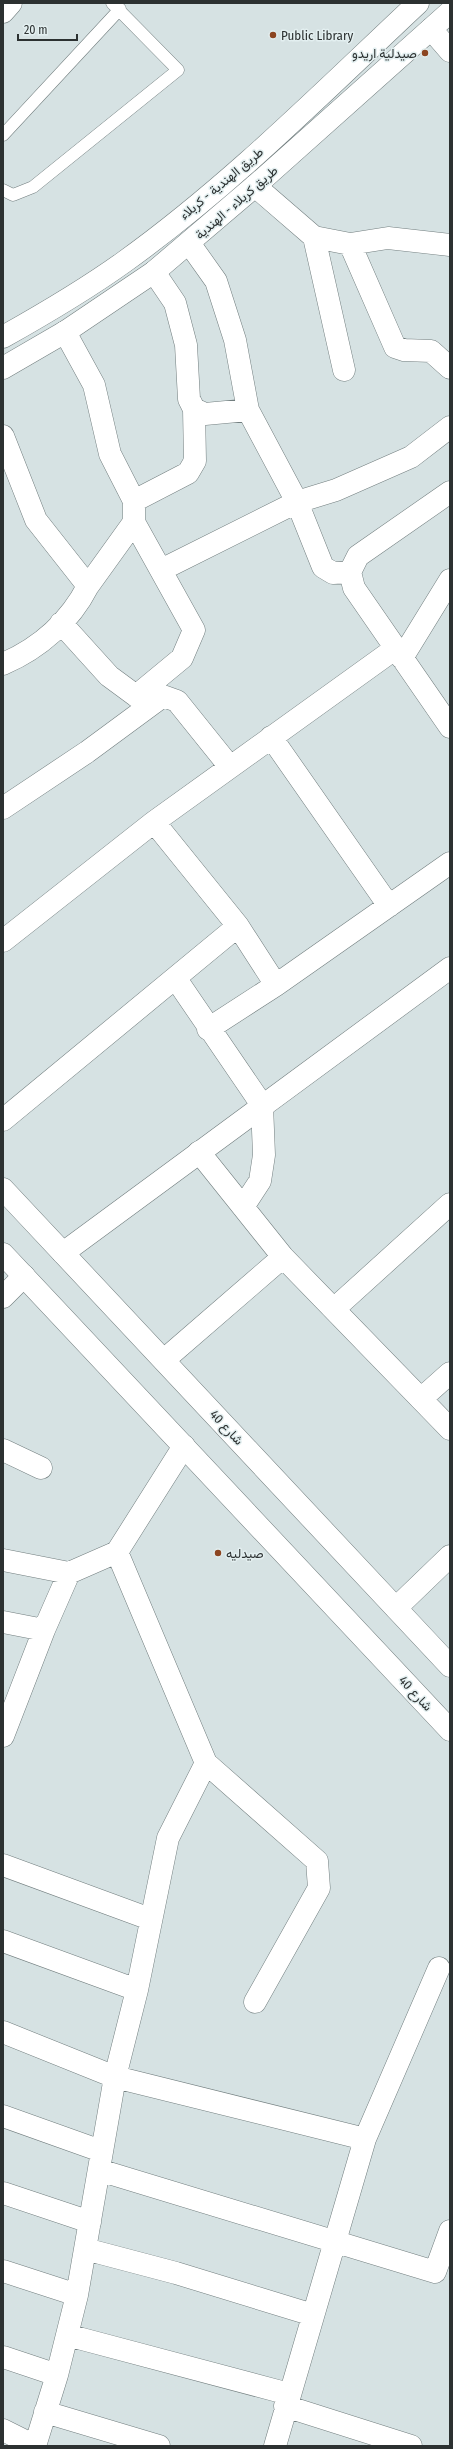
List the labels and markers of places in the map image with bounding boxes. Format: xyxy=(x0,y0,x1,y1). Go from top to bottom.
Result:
place label: Public Library xyxy=(281,28,354,43)
marker: Public Library xyxy=(268,30,278,40)
place label: صيدلية اريدو xyxy=(352,46,417,62)
marker: صيدلية اريدو xyxy=(420,48,430,58)
place label: صيدليه xyxy=(226,1546,264,1561)
marker: صيدليه xyxy=(213,1548,223,1558)

